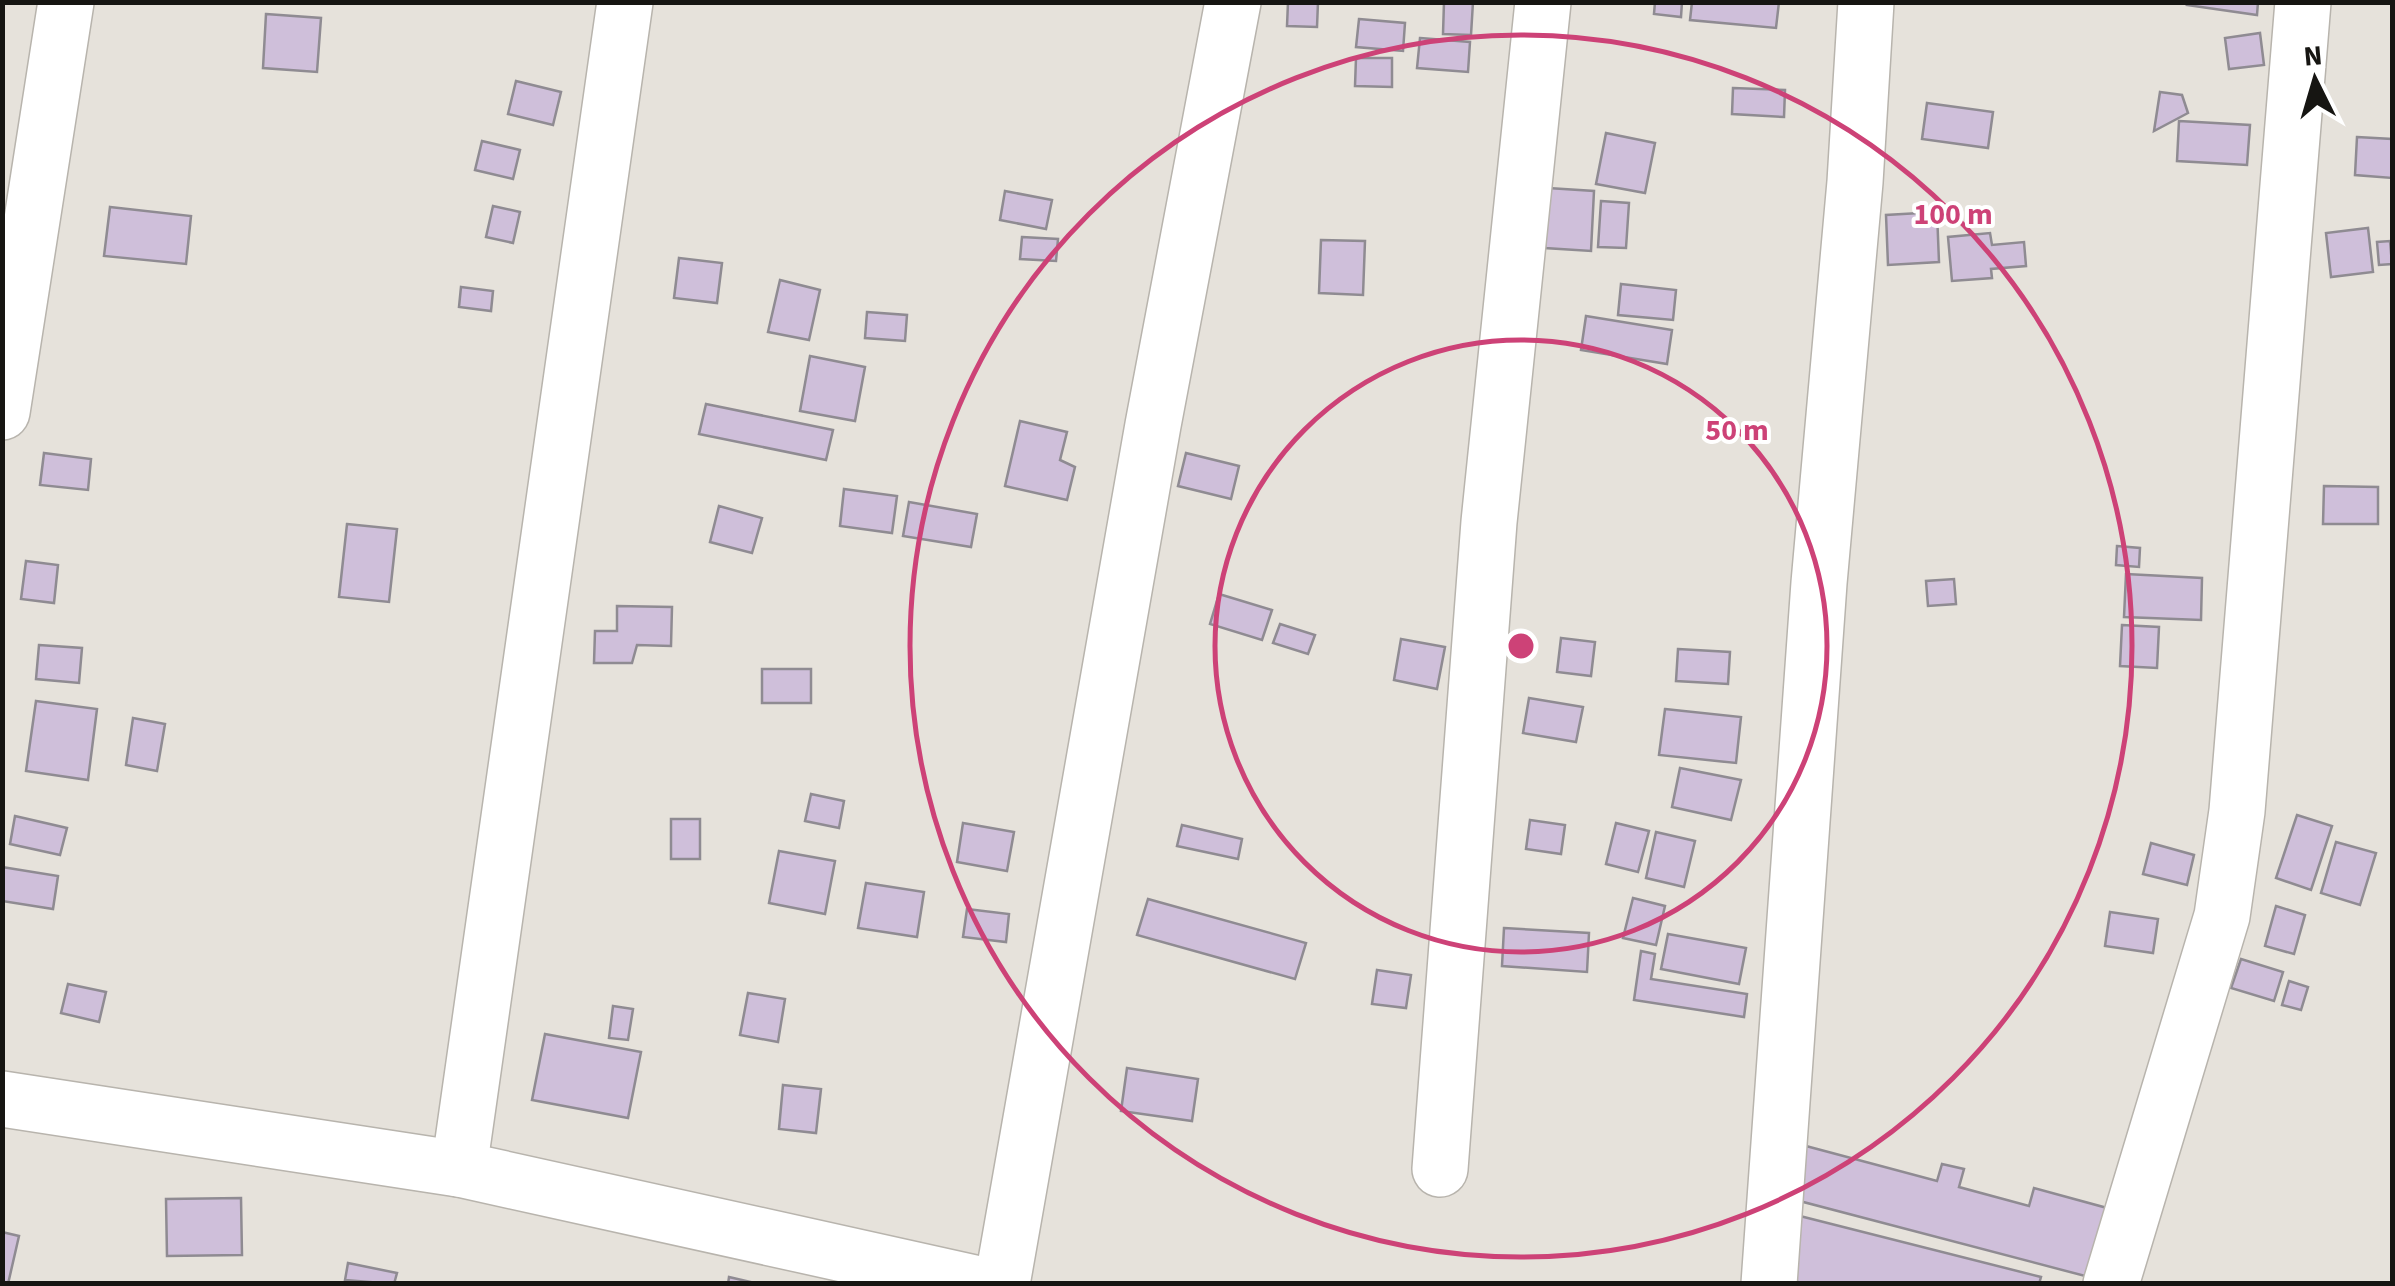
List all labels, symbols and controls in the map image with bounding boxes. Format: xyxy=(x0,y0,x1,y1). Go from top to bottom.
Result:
north arrow xyxy=(2265,30,2365,130)
text: N xyxy=(2302,35,2324,77)
text: 100 m xyxy=(1913,193,1993,236)
text: 50 m xyxy=(1705,409,1769,452)
centre of rings xyxy=(1503,628,1539,664)

